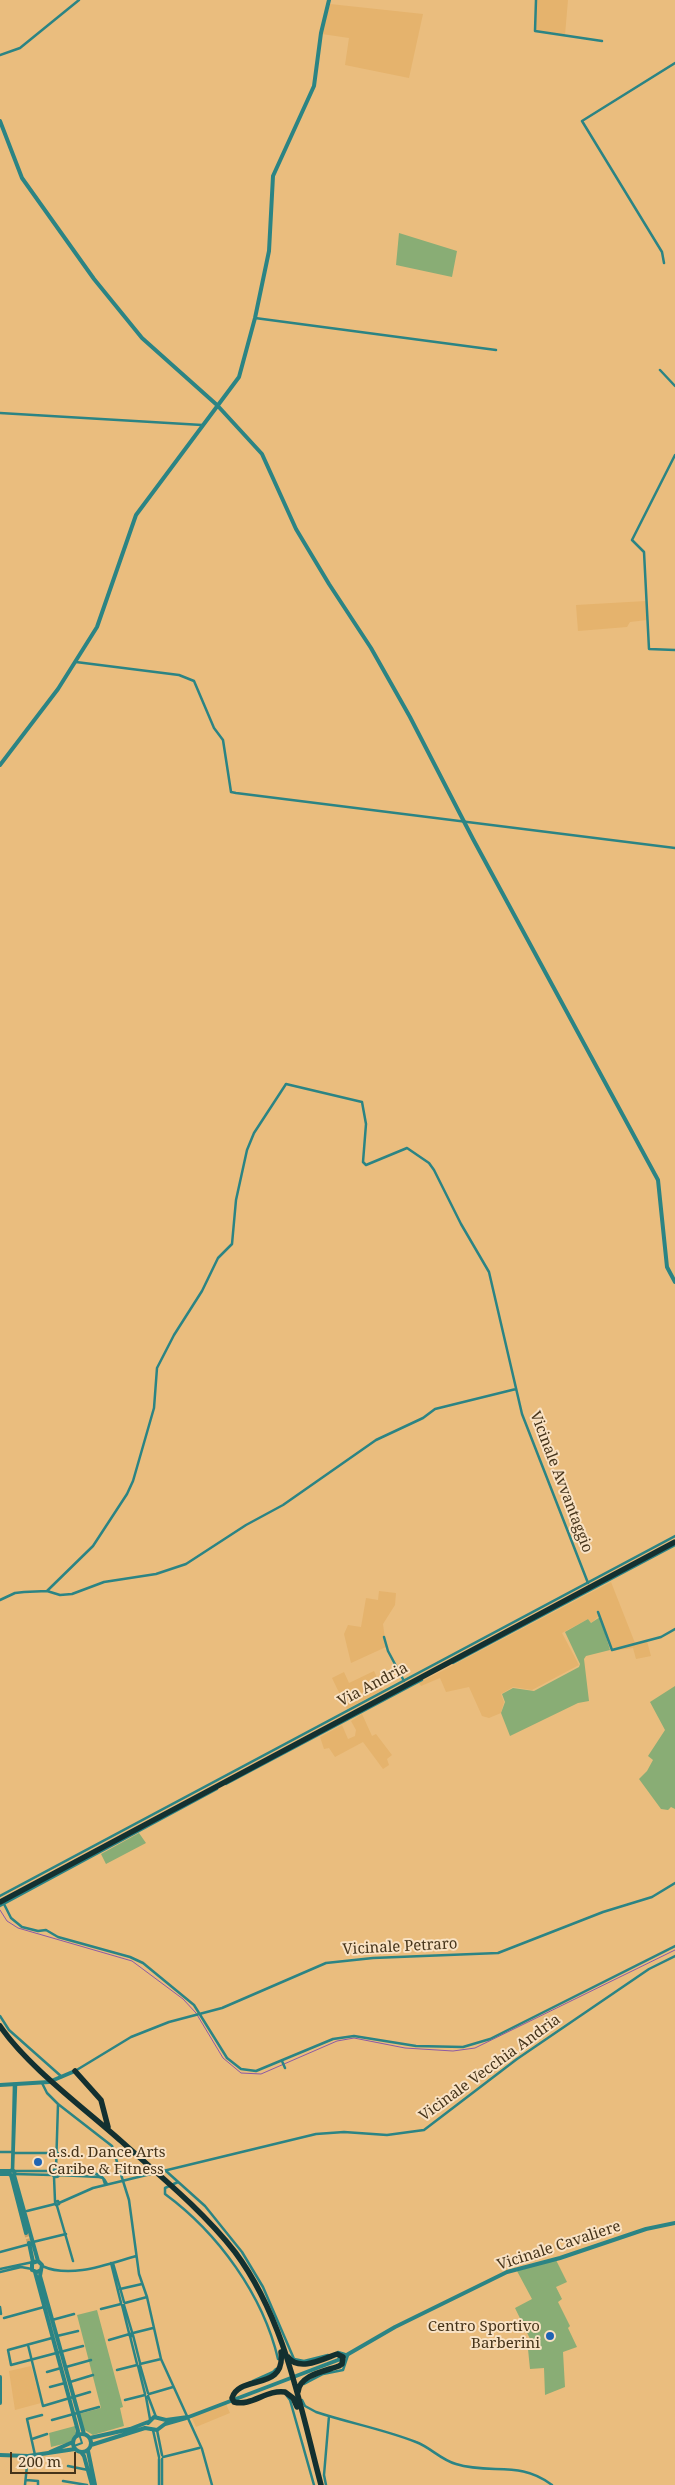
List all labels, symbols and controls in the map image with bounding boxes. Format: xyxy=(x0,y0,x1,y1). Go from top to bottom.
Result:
street label: Vicinale Avvantaggio xyxy=(526,1409,596,1555)
street label: Via Andria xyxy=(335,1659,411,1711)
street label: Vicinale Petraro xyxy=(342,1935,458,1959)
street label: Vicinale Vecchia Andria xyxy=(416,2011,564,2125)
place label: a.s.d. Dance Arts Caribe & Fitness xyxy=(48,2144,166,2179)
marker: a.s.d. Dance Arts Caribe & Fitness xyxy=(32,2156,44,2168)
street label: Vicinale Cavaliere xyxy=(495,2217,623,2275)
place label: Centro Sportivo Barberini xyxy=(428,2318,540,2353)
marker: Centro Sportivo Barberini xyxy=(544,2330,556,2342)
scale bar xyxy=(12,2442,79,2474)
text: 200 m xyxy=(18,2451,61,2471)

